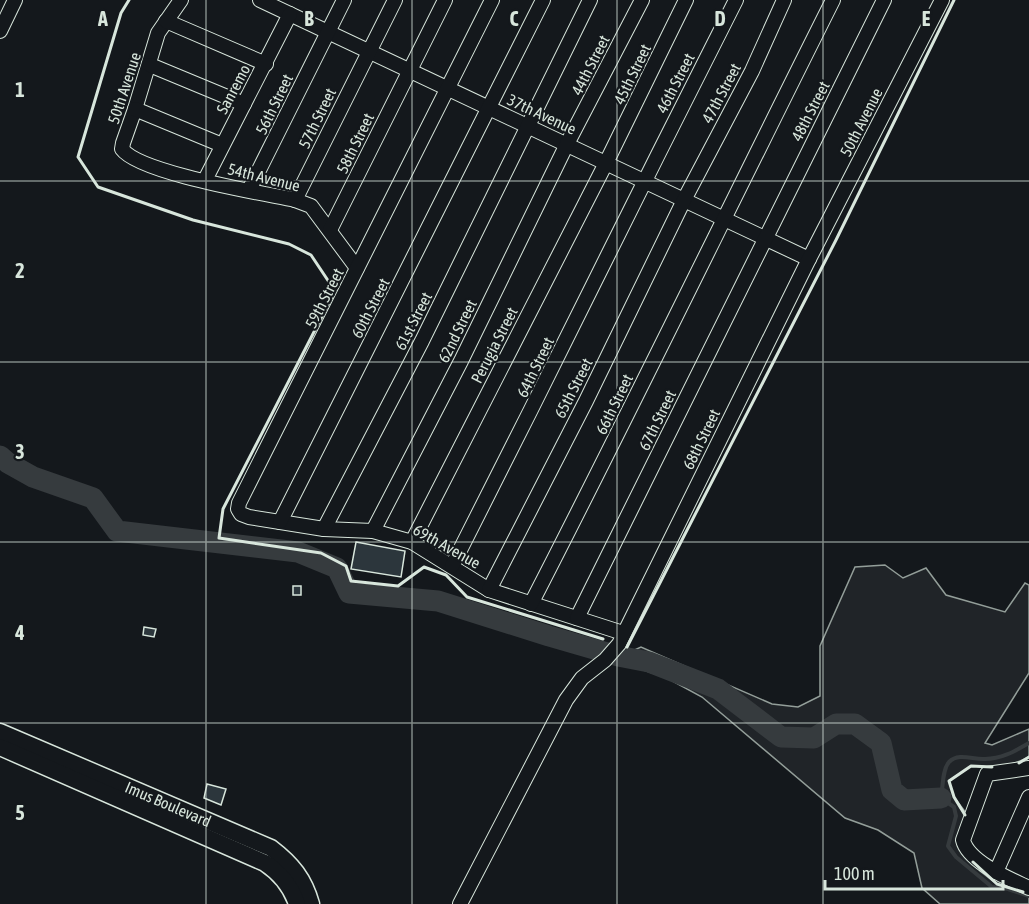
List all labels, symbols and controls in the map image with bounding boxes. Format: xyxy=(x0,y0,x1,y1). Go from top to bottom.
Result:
text: A xyxy=(97,7,108,30)
text: B xyxy=(304,7,314,30)
text: C xyxy=(510,7,519,30)
text: D xyxy=(714,7,726,30)
text: E xyxy=(922,7,931,30)
street label: 44th Street xyxy=(567,32,613,98)
street label: 45th Street xyxy=(610,41,654,107)
street label: 50th Avenue xyxy=(104,50,144,126)
street label: 46th Street xyxy=(652,50,698,116)
street label: 47th Street xyxy=(698,60,744,126)
street label: Sanremo xyxy=(213,61,253,117)
street label: 56th Street xyxy=(252,71,296,137)
text: 1 xyxy=(15,78,25,101)
street label: 48th Street xyxy=(787,78,833,144)
street label: 57th Street xyxy=(295,85,339,151)
street label: 50th Avenue xyxy=(836,85,886,159)
street label: 37th Avenue xyxy=(505,90,579,138)
street label: 58th Street xyxy=(333,110,377,176)
street label: 54th Avenue xyxy=(226,159,302,195)
text: 2 xyxy=(15,259,25,282)
street label: 59th Street xyxy=(301,265,347,331)
street label: 60th Street xyxy=(347,275,393,341)
street label: 61st Street xyxy=(391,289,435,353)
street label: 62nd Street xyxy=(434,296,480,365)
street label: Perugia Street xyxy=(467,304,522,386)
street label: 64th Street xyxy=(513,334,557,400)
street label: 65th Street xyxy=(550,355,596,421)
street label: 66th Street xyxy=(592,371,636,437)
street label: 67th Street xyxy=(635,387,679,453)
street label: 68th Street xyxy=(679,406,723,472)
text: 3 xyxy=(15,440,25,463)
street label: 69th Avenue xyxy=(410,520,484,572)
text: 4 xyxy=(14,621,25,644)
street label: Imus Boulevard xyxy=(123,778,214,830)
text: 5 xyxy=(15,801,25,824)
scale bar xyxy=(825,853,1004,891)
text: 100 m xyxy=(834,863,875,884)

